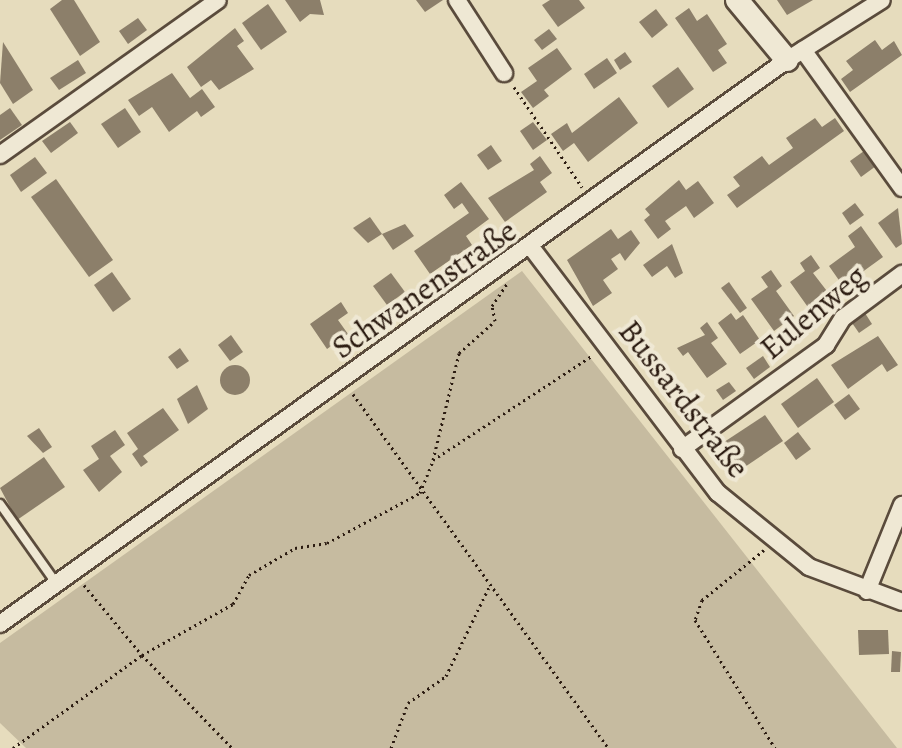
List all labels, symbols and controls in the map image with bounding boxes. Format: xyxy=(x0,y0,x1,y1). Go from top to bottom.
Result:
street label: Schwanenstraße xyxy=(324,211,524,367)
street label: Eulenweg xyxy=(752,257,874,367)
street label: Bussardstraße xyxy=(610,312,758,486)

